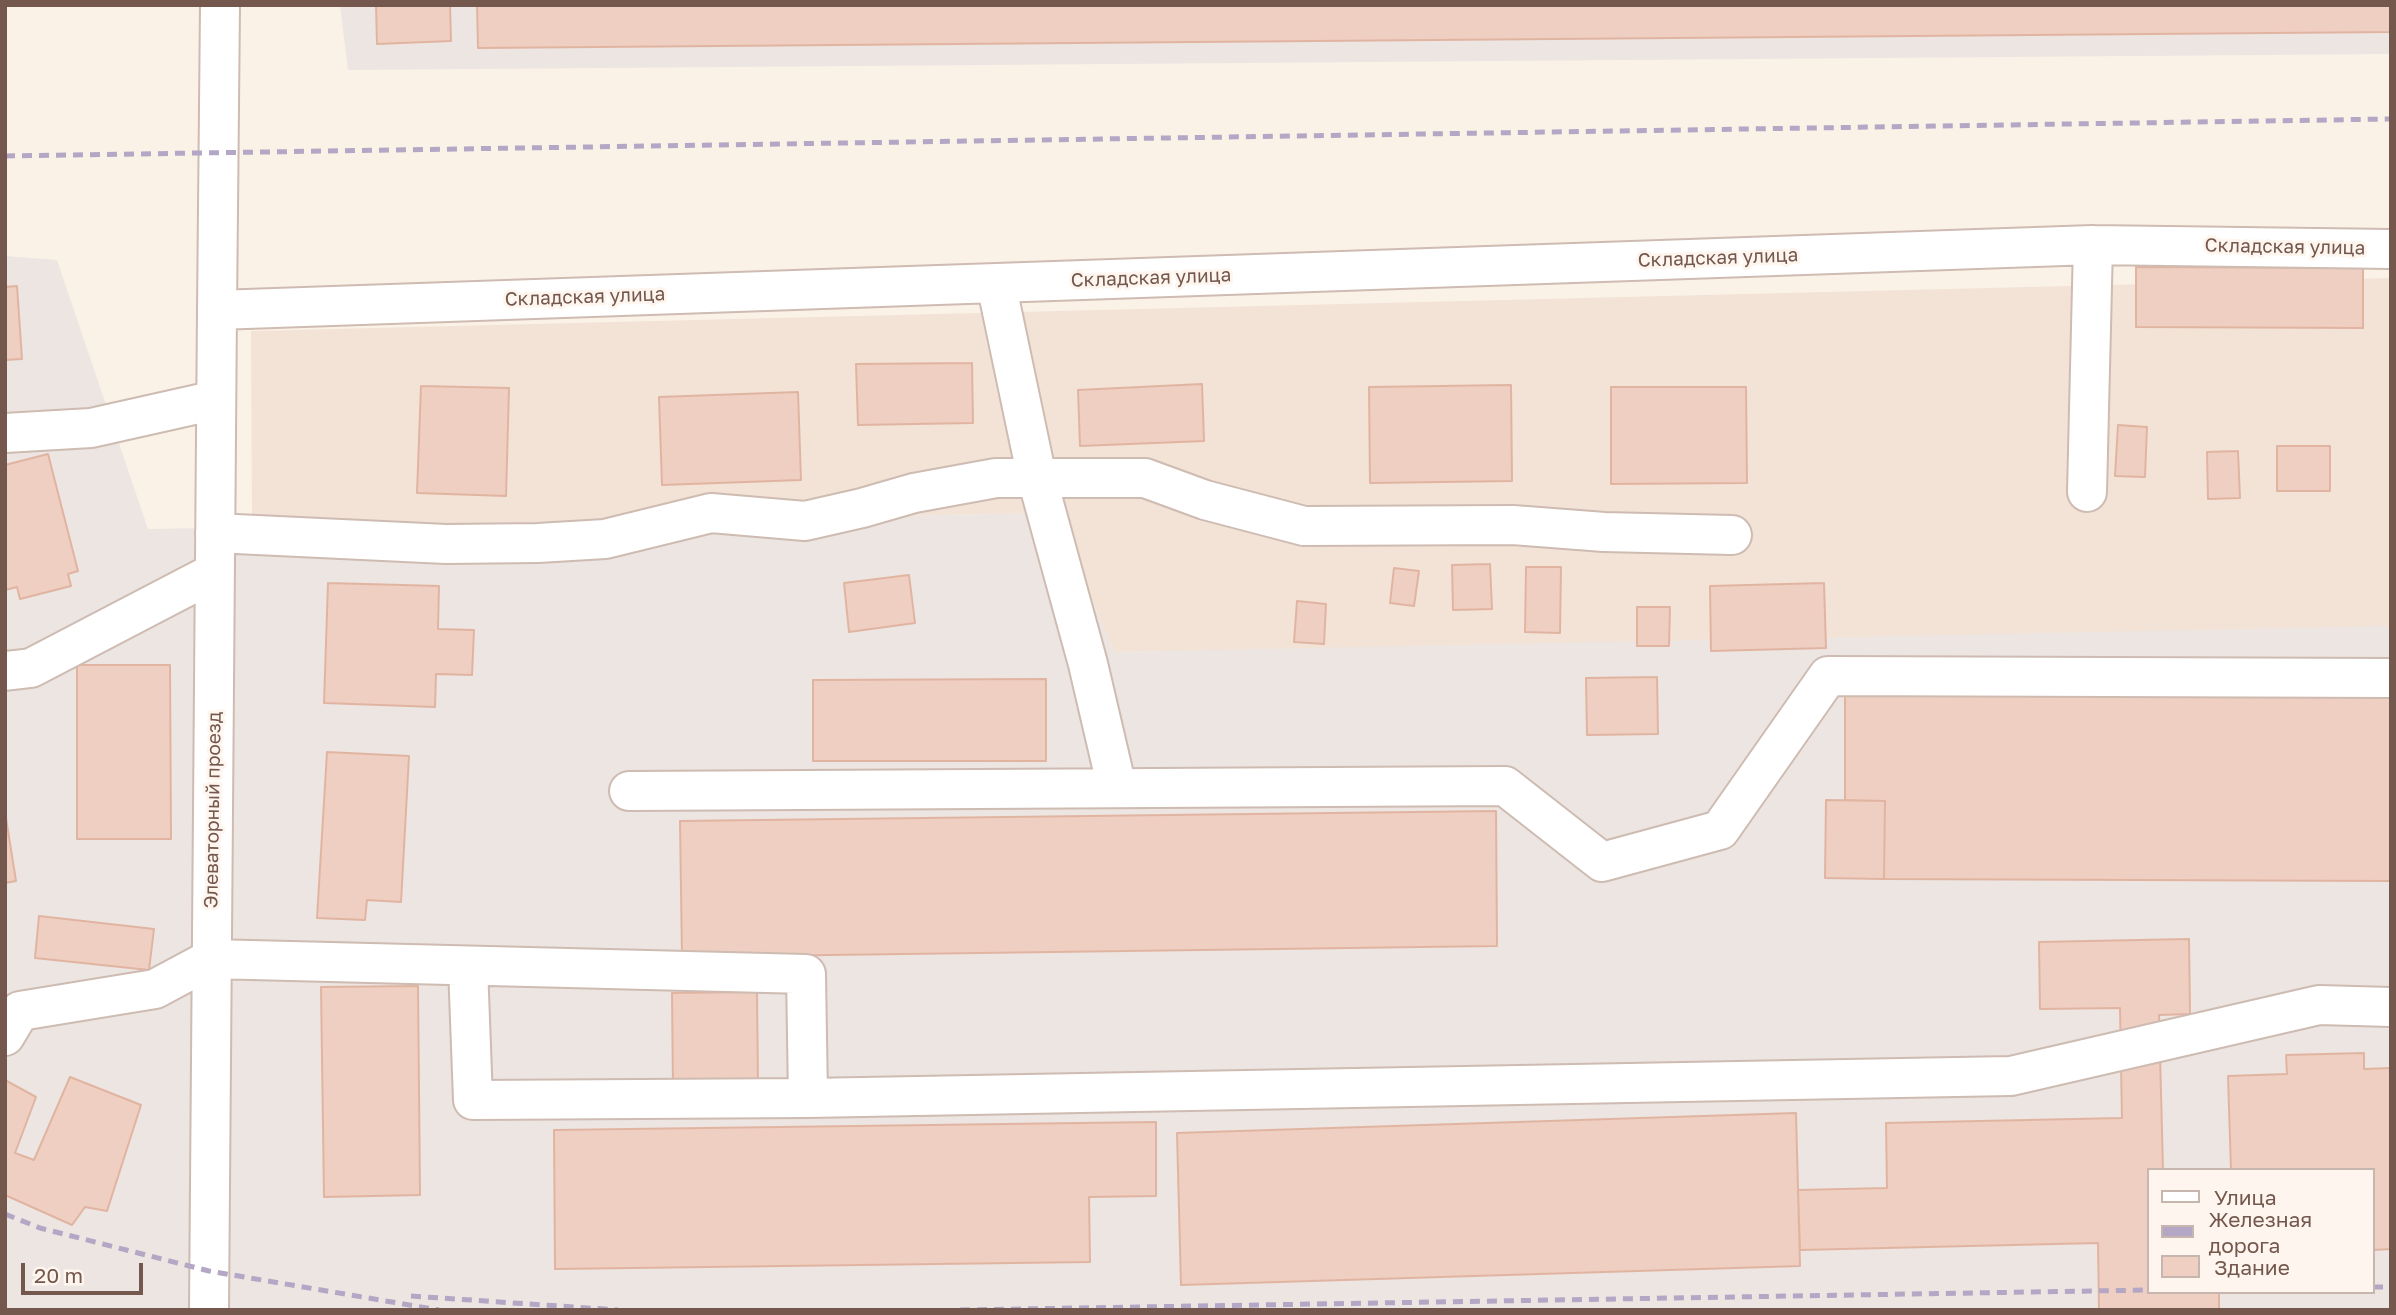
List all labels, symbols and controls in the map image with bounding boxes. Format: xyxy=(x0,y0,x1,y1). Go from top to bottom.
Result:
street label: Складская улица xyxy=(2204,234,2366,260)
street label: Складская улица xyxy=(1637,244,1799,272)
street label: Складская улица xyxy=(1070,264,1232,292)
street label: Складская улица xyxy=(504,283,666,311)
street label: Элеваторный проезд xyxy=(200,711,226,909)
legend xyxy=(2148,1168,2375,1294)
text: Улица xyxy=(2214,1184,2277,1210)
text: Железная дорога xyxy=(2208,1206,2312,1258)
scale bar xyxy=(24,1248,147,1292)
text: Здание xyxy=(2214,1254,2290,1280)
text: 20 m xyxy=(34,1262,83,1288)

